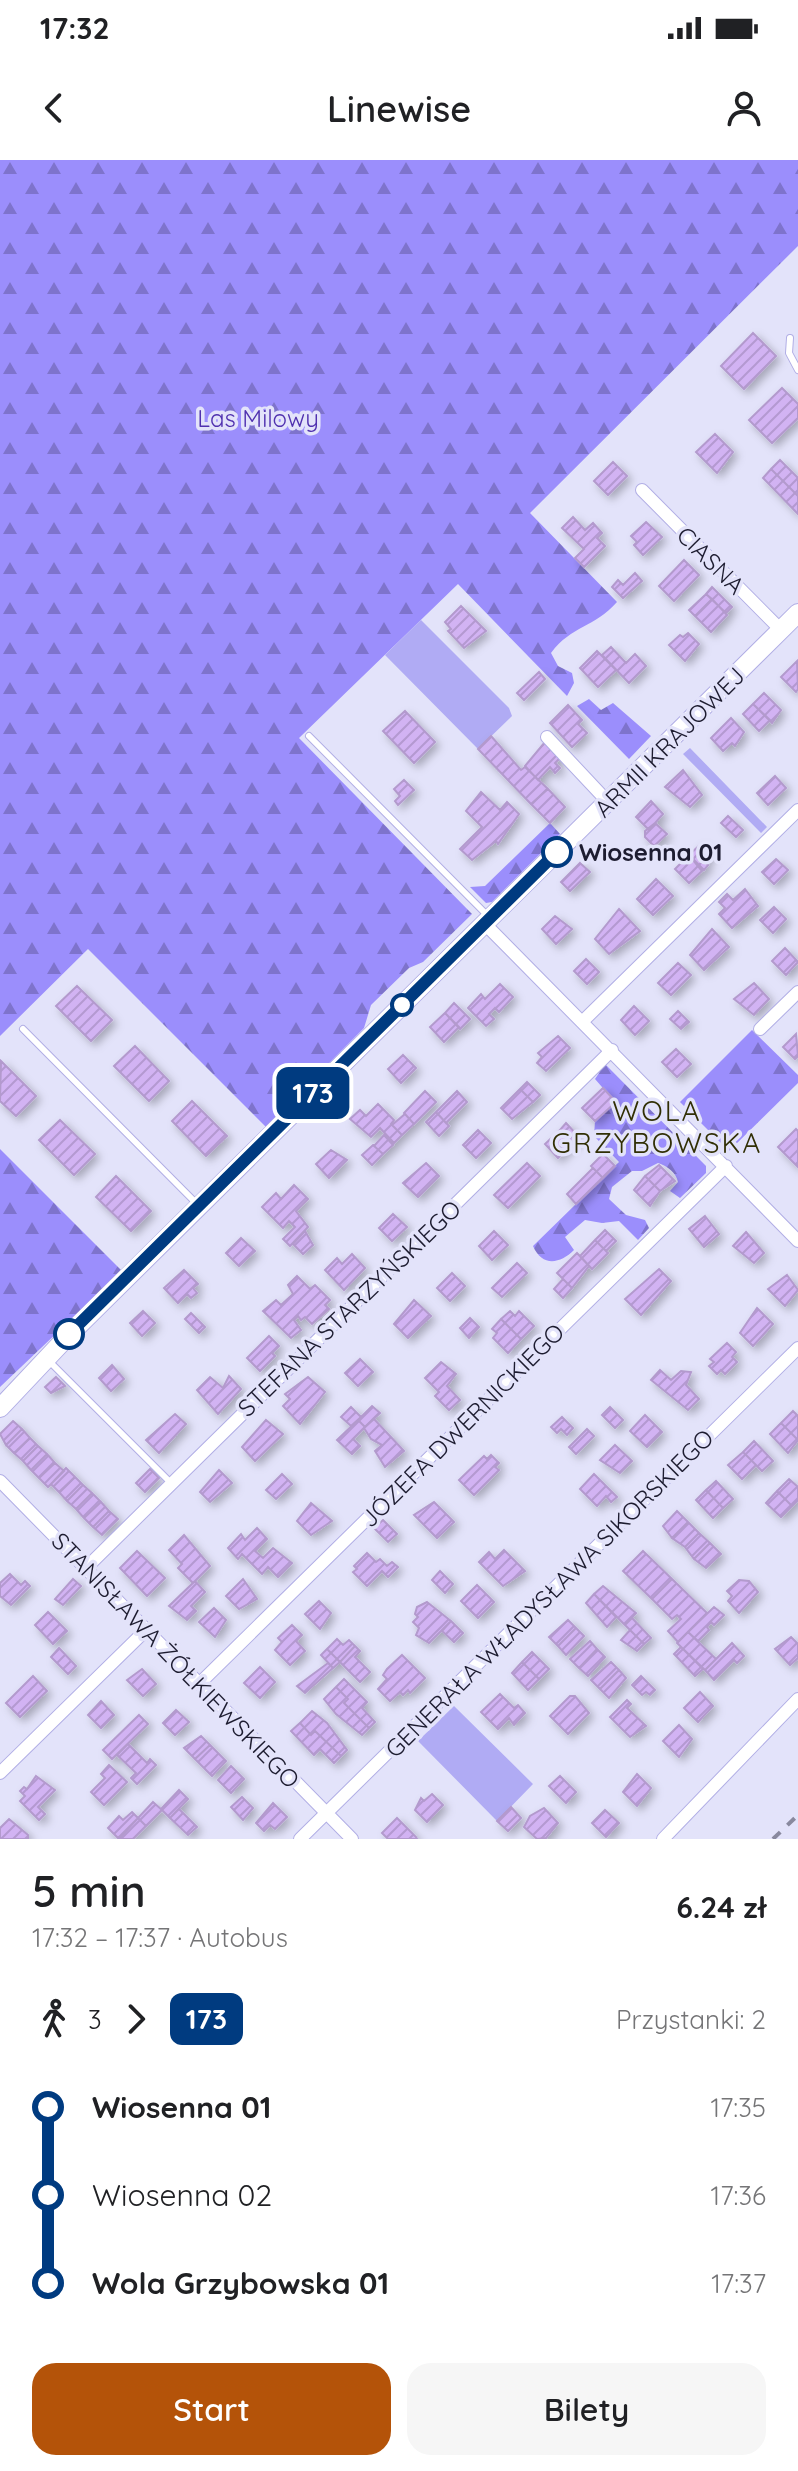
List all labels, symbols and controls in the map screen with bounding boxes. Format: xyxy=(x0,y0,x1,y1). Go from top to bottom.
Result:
text: 17:32 xyxy=(40,9,110,47)
icon: back xyxy=(32,86,76,130)
text: Linewise xyxy=(327,86,471,131)
icon: person xyxy=(722,86,766,130)
park label: Las Milowy xyxy=(197,403,319,433)
street label: CIASNA xyxy=(671,520,751,600)
street label: ARMII KRAJOWEJ xyxy=(588,661,750,823)
marker: Wiosenna 01 xyxy=(542,837,572,867)
place label: Wiosenna 01 xyxy=(579,837,722,867)
unlabelled marker xyxy=(391,994,413,1016)
line badge: 173 xyxy=(267,1067,359,1119)
text: 173 xyxy=(292,1075,334,1110)
district label: WOLA GRZYBOWSKA xyxy=(552,1093,762,1160)
street label: STEFANA STARZYŃSKIEGO xyxy=(231,1193,467,1423)
street label: JÓZEFA DWERNICKIEGO xyxy=(354,1317,570,1533)
unlabelled marker xyxy=(54,1319,84,1349)
street label: GENERAŁA WŁADYSŁAWA SIKORSKIEGO xyxy=(379,1423,719,1763)
street label: STANISŁAWA ŻÓŁKIEWSKIEGO xyxy=(46,1526,306,1794)
text: 5 min xyxy=(32,1863,146,1918)
text: 6.24 zł xyxy=(676,1888,766,1926)
text: 17:32 – 17:37 · Autobus xyxy=(32,1921,288,1954)
icon: walk xyxy=(32,1997,76,2041)
icon: forward xyxy=(114,1997,158,2041)
text: 173 xyxy=(186,2001,227,2036)
text: 3 xyxy=(88,2003,102,2036)
text: Przystanki: 2 xyxy=(616,2003,766,2036)
text: Wiosenna 01 xyxy=(92,2088,271,2126)
text: 17:35 xyxy=(710,2091,766,2124)
text: Wiosenna 02 xyxy=(92,2176,272,2214)
text: 17:36 xyxy=(711,2179,766,2212)
text: Wola Grzybowska 01 xyxy=(92,2264,389,2302)
text: 17:37 xyxy=(711,2267,766,2300)
button: Start xyxy=(32,2363,391,2455)
button: Bilety xyxy=(407,2363,766,2455)

